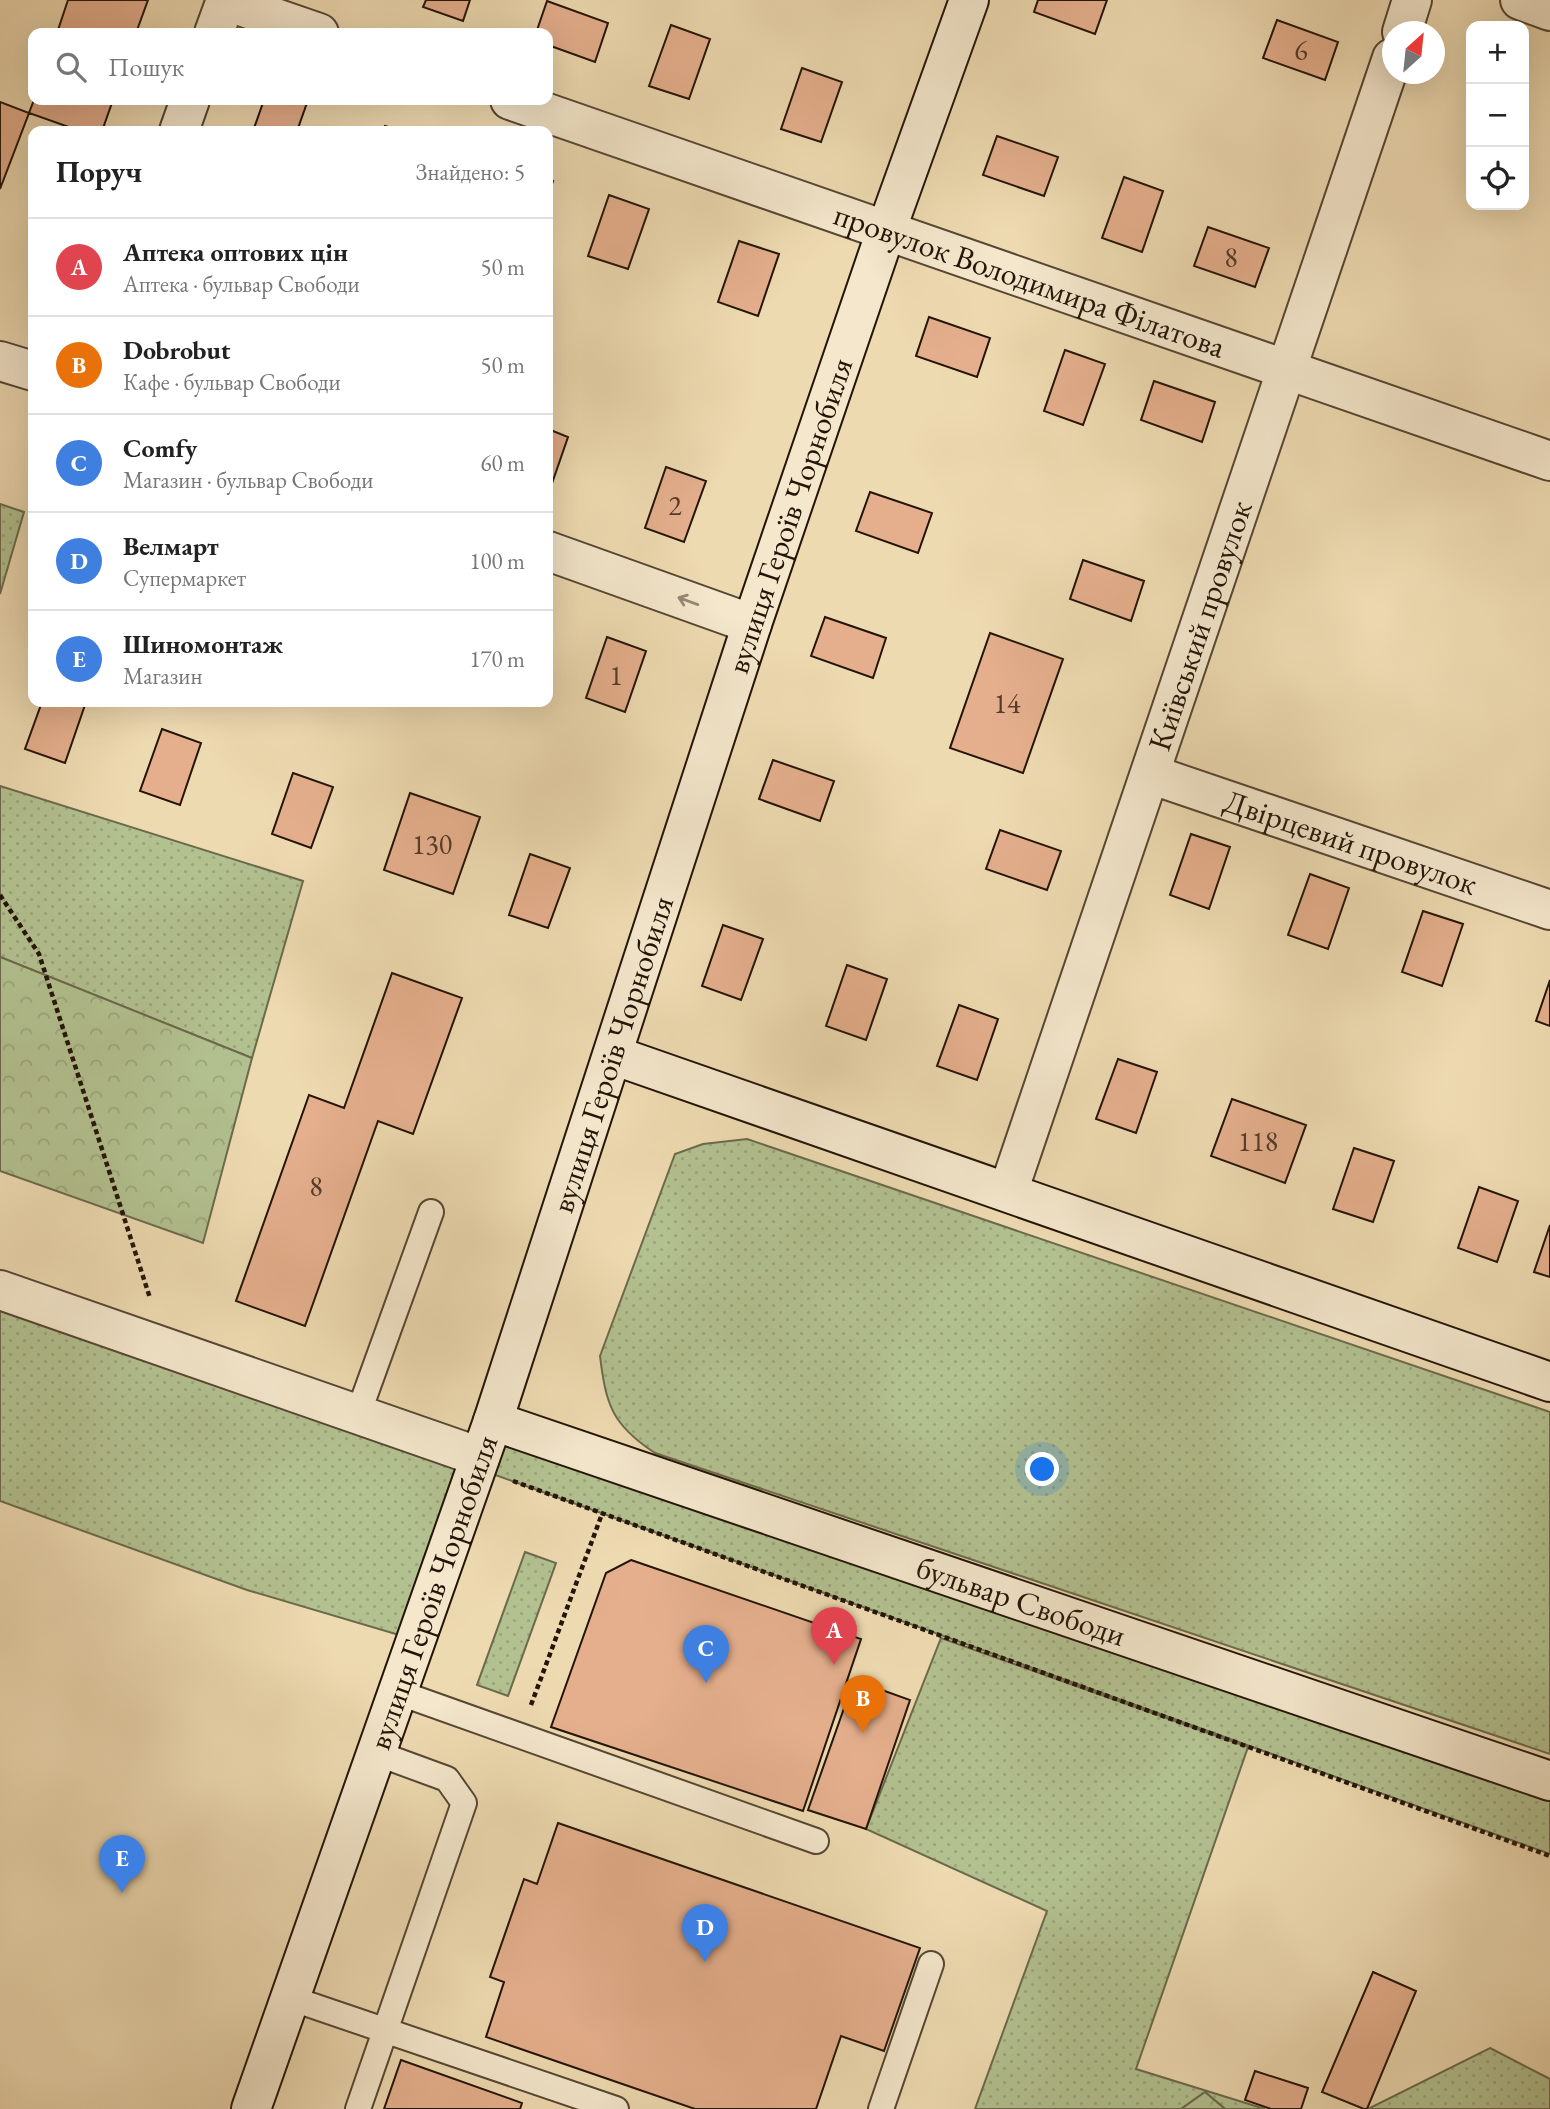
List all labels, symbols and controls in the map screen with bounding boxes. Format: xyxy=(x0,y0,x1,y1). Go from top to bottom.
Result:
north arrow xyxy=(1382,21,1445,84)
map controls xyxy=(1466,21,1529,210)
button: + xyxy=(1466,21,1529,84)
search box xyxy=(28,28,553,105)
house number: 6 xyxy=(1294,32,1308,68)
icon: search xyxy=(52,48,90,86)
text: Пошук xyxy=(108,50,184,84)
button: − xyxy=(1466,84,1529,147)
button: locate xyxy=(1466,147,1529,210)
text: Поруч xyxy=(56,152,142,191)
text: Знайдено: 5 xyxy=(416,157,525,187)
street label: провулок Володимира Філатова xyxy=(828,193,1231,368)
text: Аптека оптових цін xyxy=(123,235,348,269)
house number: 8 xyxy=(1224,239,1238,275)
text: A xyxy=(71,252,87,282)
text: 50 m xyxy=(480,252,525,282)
text: Аптека · бульвар Свободи xyxy=(123,269,360,299)
text: Dobrobut xyxy=(123,333,231,367)
text: B xyxy=(72,350,86,380)
text: 50 m xyxy=(480,350,525,380)
street label: вулиця Героїв Чорнобиля xyxy=(716,352,862,679)
text: Кафе · бульвар Свободи xyxy=(123,367,341,397)
text: Comfy xyxy=(123,431,197,465)
text: C xyxy=(71,448,87,478)
text: 60 m xyxy=(480,448,525,478)
text: Магазин · бульвар Свободи xyxy=(123,465,373,495)
house number: 2 xyxy=(668,487,682,523)
street label: Київський провулок xyxy=(1138,495,1262,756)
text: Велмарт xyxy=(123,529,219,563)
text: D xyxy=(70,546,88,576)
text: 100 m xyxy=(469,546,525,576)
text: Супермаркет xyxy=(123,563,246,593)
one-way arrow xyxy=(677,594,699,606)
text: Шиномонтаж xyxy=(123,627,283,661)
text: E xyxy=(72,644,86,674)
text: 170 m xyxy=(469,644,525,674)
house number: 1 xyxy=(609,657,623,693)
text: Магазин xyxy=(123,661,202,691)
house number: 14 xyxy=(994,685,1021,721)
street label: Двірцевий провулок xyxy=(1219,780,1483,905)
house number: 130 xyxy=(412,826,452,862)
street label: вулиця Героїв Чорнобиля xyxy=(541,890,683,1218)
house number: 118 xyxy=(1238,1123,1278,1159)
house number: 8 xyxy=(309,1168,323,1204)
street label: вулиця Героїв Чорнобиля xyxy=(358,1429,508,1755)
your location xyxy=(1025,1452,1059,1486)
street label: бульвар Свободи xyxy=(911,1546,1132,1656)
pin: A xyxy=(811,1607,857,1665)
pin: C xyxy=(683,1625,729,1683)
pin: B xyxy=(840,1675,886,1733)
pin: E xyxy=(99,1835,145,1893)
pin: D xyxy=(682,1904,728,1962)

